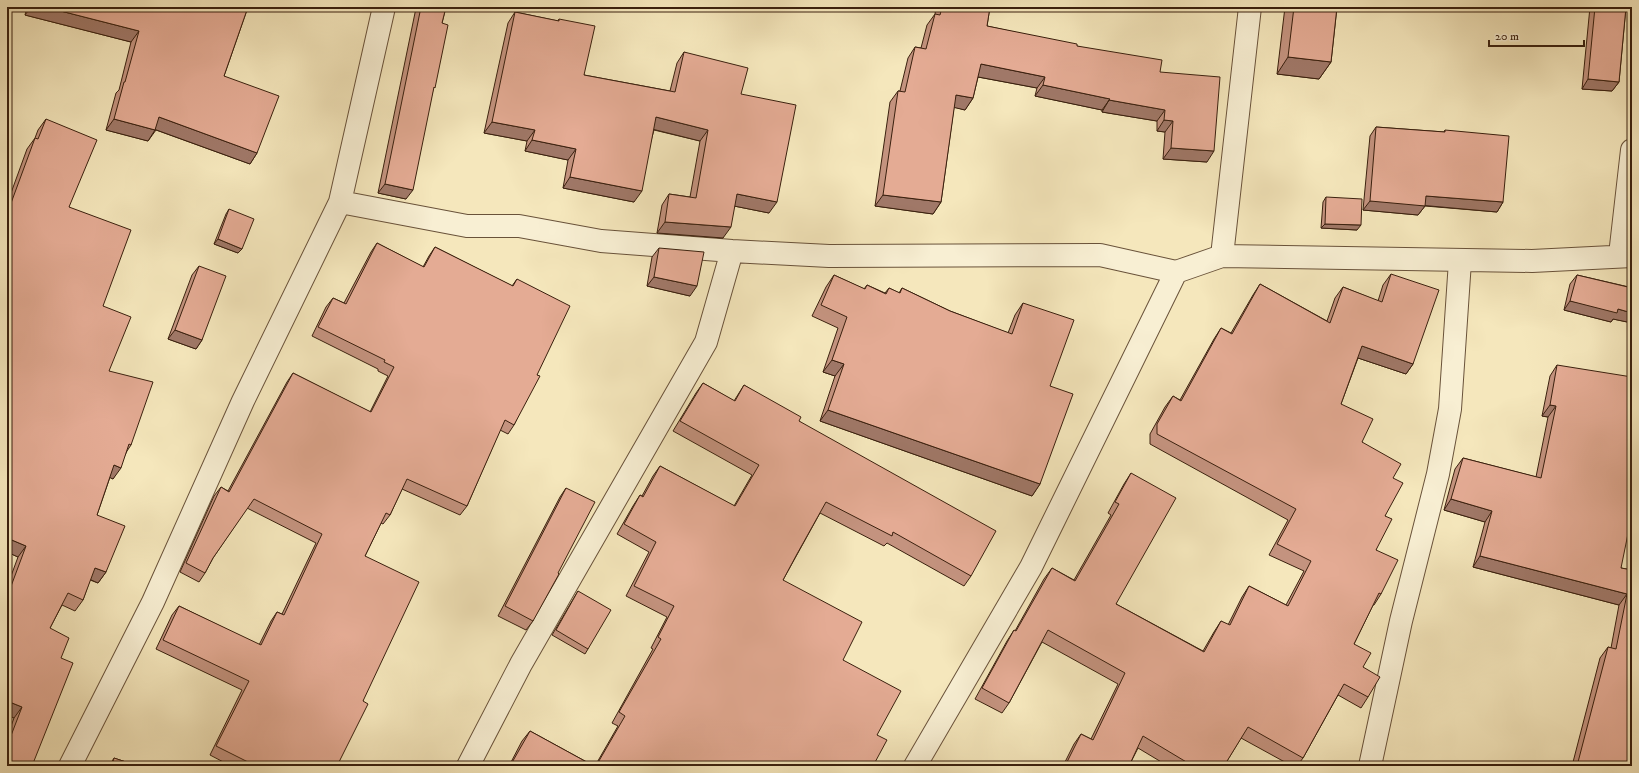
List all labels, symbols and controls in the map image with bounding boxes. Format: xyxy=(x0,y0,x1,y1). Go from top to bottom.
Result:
scale bar xyxy=(1489,22,1584,48)
text: 20 m xyxy=(1495,29,1519,44)

